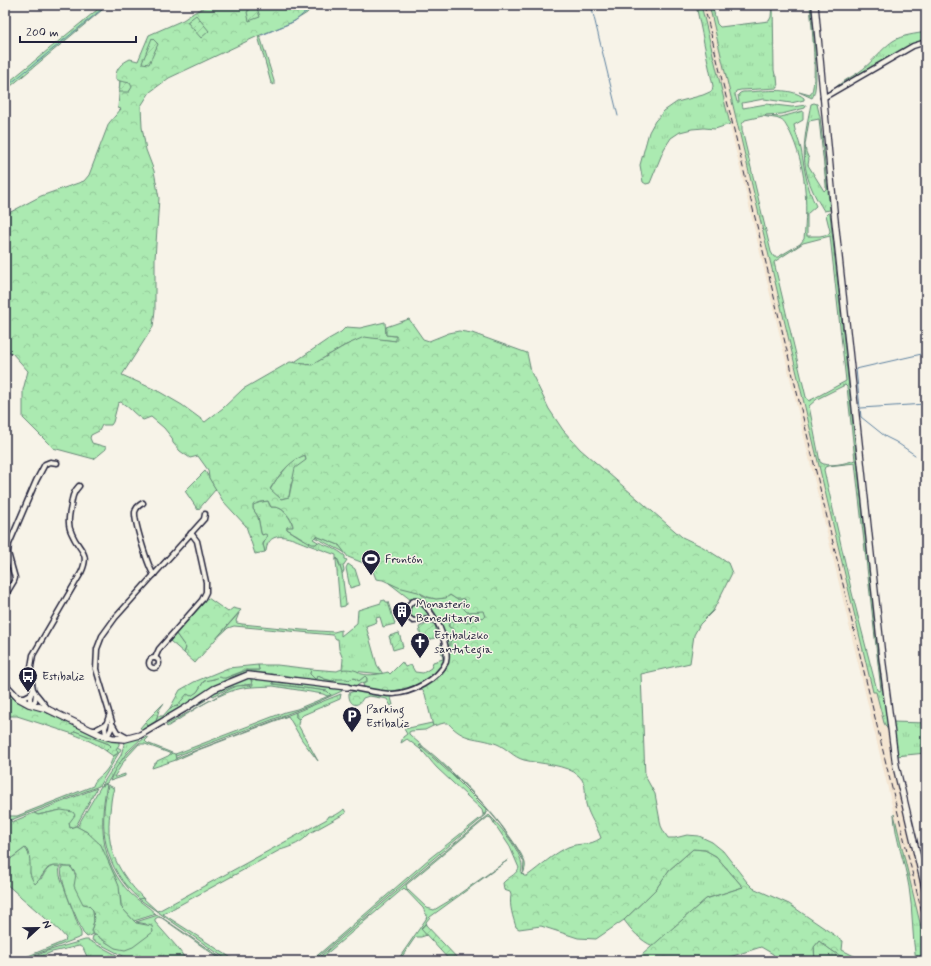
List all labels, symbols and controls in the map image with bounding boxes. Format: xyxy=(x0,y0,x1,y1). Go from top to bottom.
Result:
scale bar xyxy=(20,18,136,44)
text: 200 m xyxy=(26,25,59,41)
sports icon: Frontón xyxy=(360,548,382,576)
place label: Frontón xyxy=(385,552,423,568)
place label: Monasterio Beneditarra xyxy=(416,597,480,627)
building icon: Monasterio Beneditarra xyxy=(391,600,413,628)
place label: Estibalizko santutegia xyxy=(434,628,493,659)
church icon: Estibalizko santutegia xyxy=(409,631,431,659)
bus stop icon: Estibaliz xyxy=(17,665,39,693)
place label: Estibaliz xyxy=(42,669,85,685)
place label: Parking Estíbaliz xyxy=(366,702,410,732)
parking icon: Parking Estíbaliz xyxy=(341,705,363,733)
north arrow xyxy=(18,908,58,948)
text: N xyxy=(38,919,54,931)

